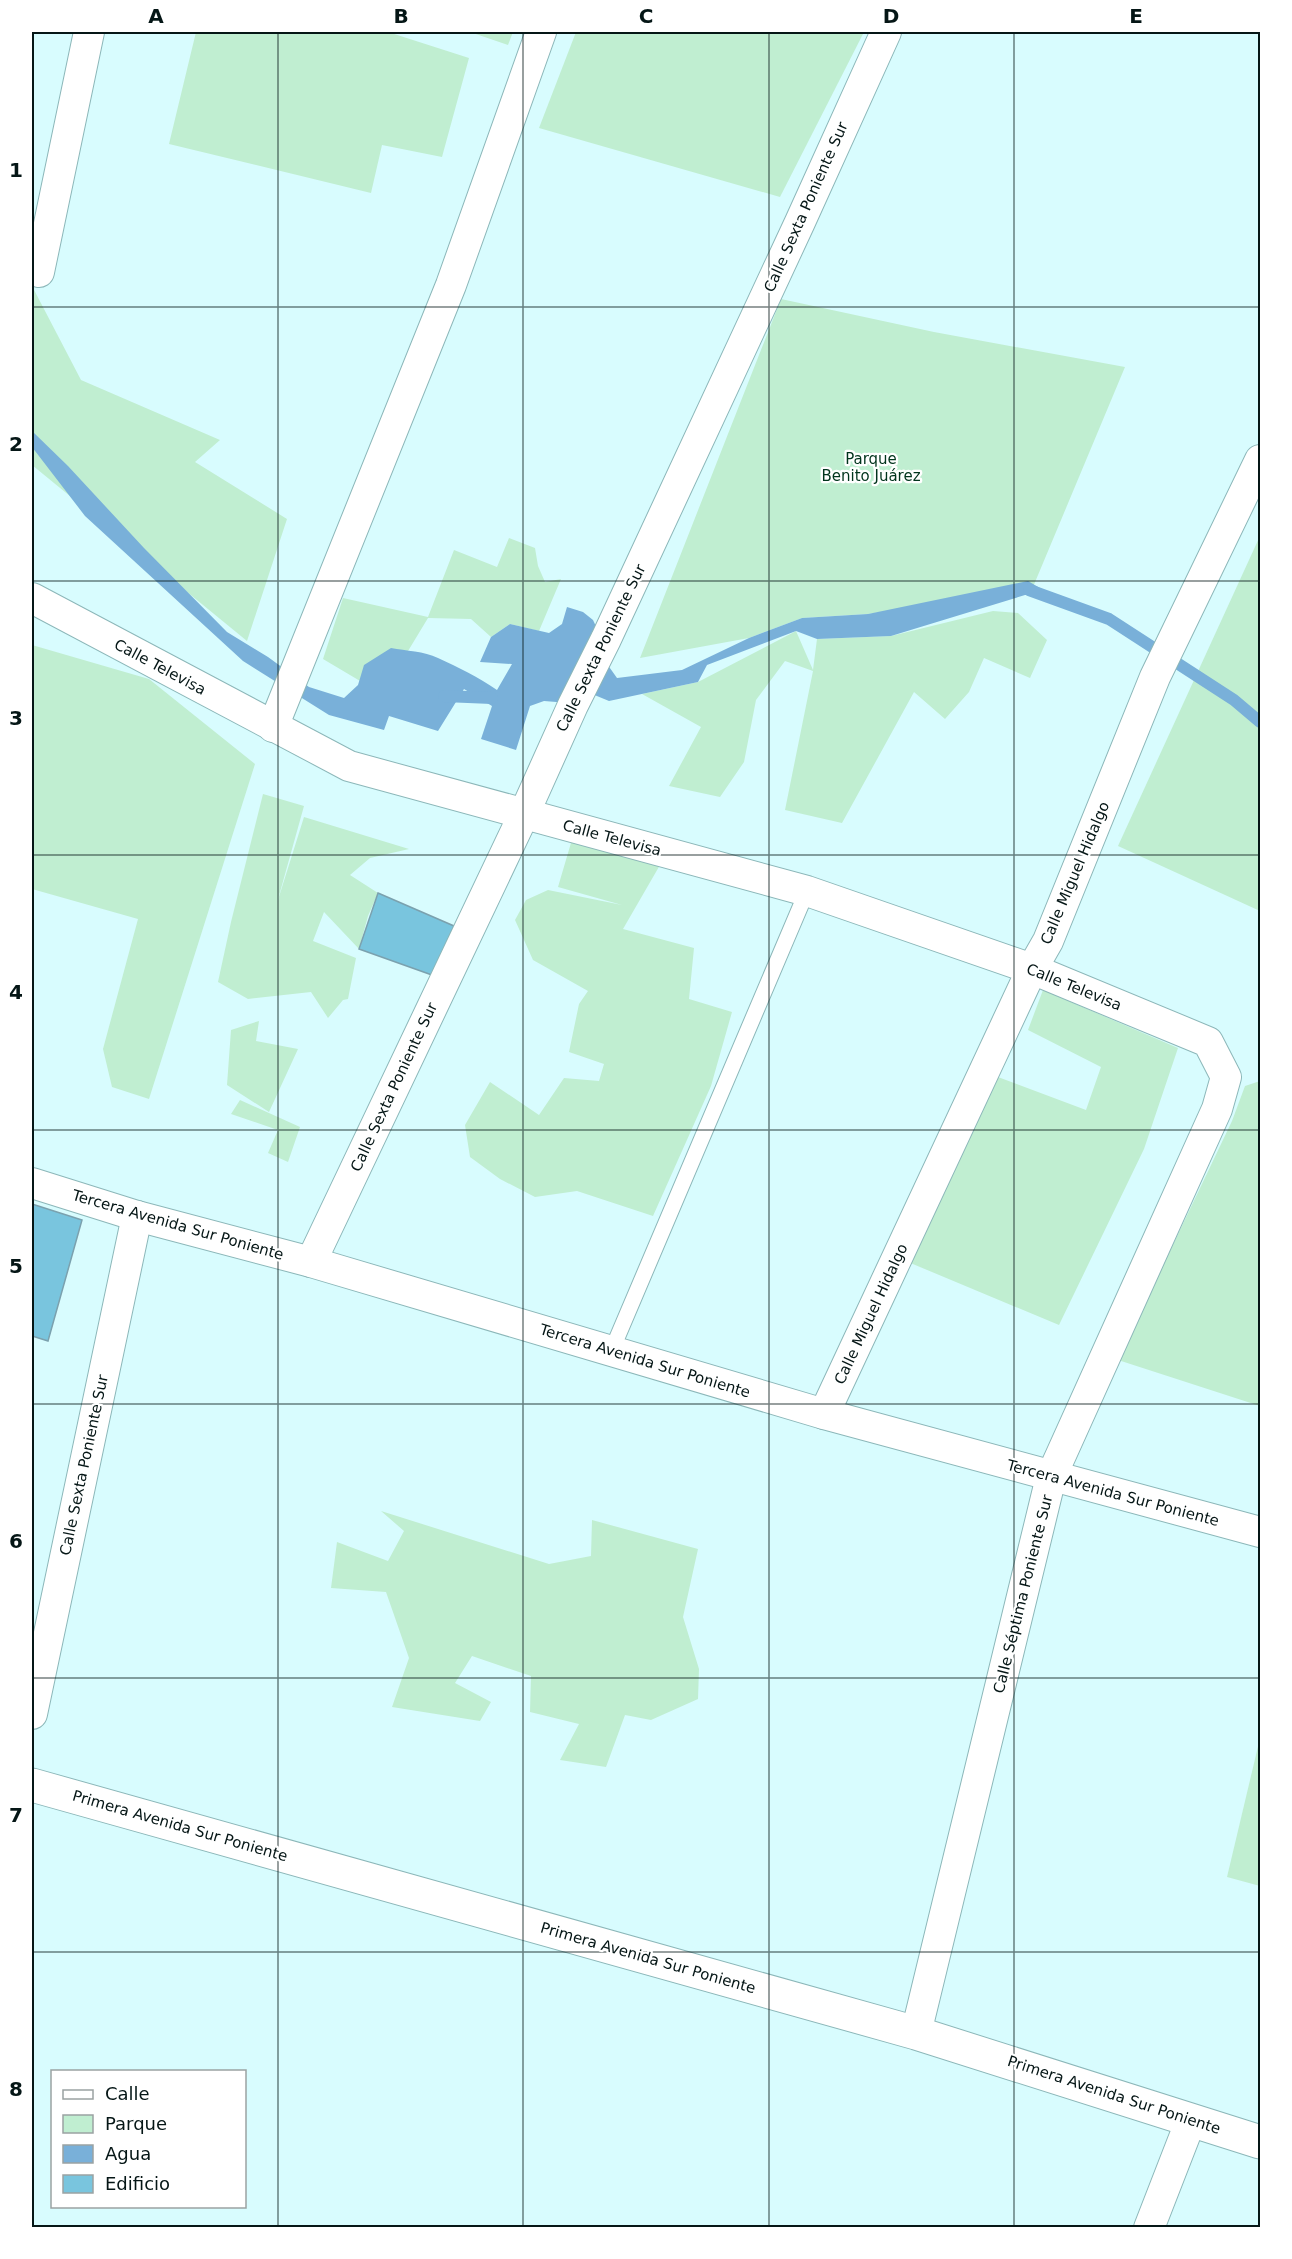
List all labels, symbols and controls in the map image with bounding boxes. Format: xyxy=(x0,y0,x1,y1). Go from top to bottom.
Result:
text: A xyxy=(148,4,164,28)
text: B xyxy=(393,4,409,28)
text: C xyxy=(639,4,653,28)
text: D xyxy=(883,4,899,28)
text: E xyxy=(1129,4,1143,28)
street label: Calle Sexta Poniente Sur xyxy=(760,118,852,295)
text: 1 xyxy=(9,158,23,182)
text: 2 xyxy=(9,432,23,456)
park label: Parque Benito Juárez xyxy=(821,450,921,485)
street label: Calle Sexta Poniente Sur xyxy=(552,560,650,735)
street label: Calle Televisa xyxy=(111,635,209,699)
text: 3 xyxy=(9,706,23,730)
street label: Calle Miguel Hidalgo xyxy=(1037,799,1113,947)
street label: Calle Televisa xyxy=(561,816,663,860)
street label: Calle Televisa xyxy=(1024,960,1124,1014)
text: 4 xyxy=(9,980,23,1004)
street label: Calle Sexta Poniente Sur xyxy=(347,999,441,1174)
street label: Tercera Avenida Sur Poniente xyxy=(69,1186,286,1264)
street label: Calle Miguel Hidalgo xyxy=(830,1241,912,1387)
text: 5 xyxy=(9,1254,23,1278)
street label: Tercera Avenida Sur Poniente xyxy=(537,1320,752,1402)
street label: Calle Sexta Poniente Sur xyxy=(56,1372,112,1557)
street label: Tercera Avenida Sur Poniente xyxy=(1004,1456,1221,1530)
street label: Calle Séptima Poniente Sur xyxy=(990,1492,1057,1695)
text: 6 xyxy=(9,1529,23,1553)
street label: Primera Avenida Sur Poniente xyxy=(70,1787,290,1865)
text: 7 xyxy=(9,1803,23,1827)
street label: Primera Avenida Sur Poniente xyxy=(538,1919,758,1997)
street label: Primera Avenida Sur Poniente xyxy=(1005,2052,1223,2138)
legend xyxy=(51,2070,246,2208)
text: 8 xyxy=(9,2077,23,2101)
text: Calle xyxy=(105,2083,150,2104)
text: Parque xyxy=(105,2113,167,2134)
text: Agua xyxy=(105,2143,151,2164)
text: Edificio xyxy=(105,2173,170,2194)

